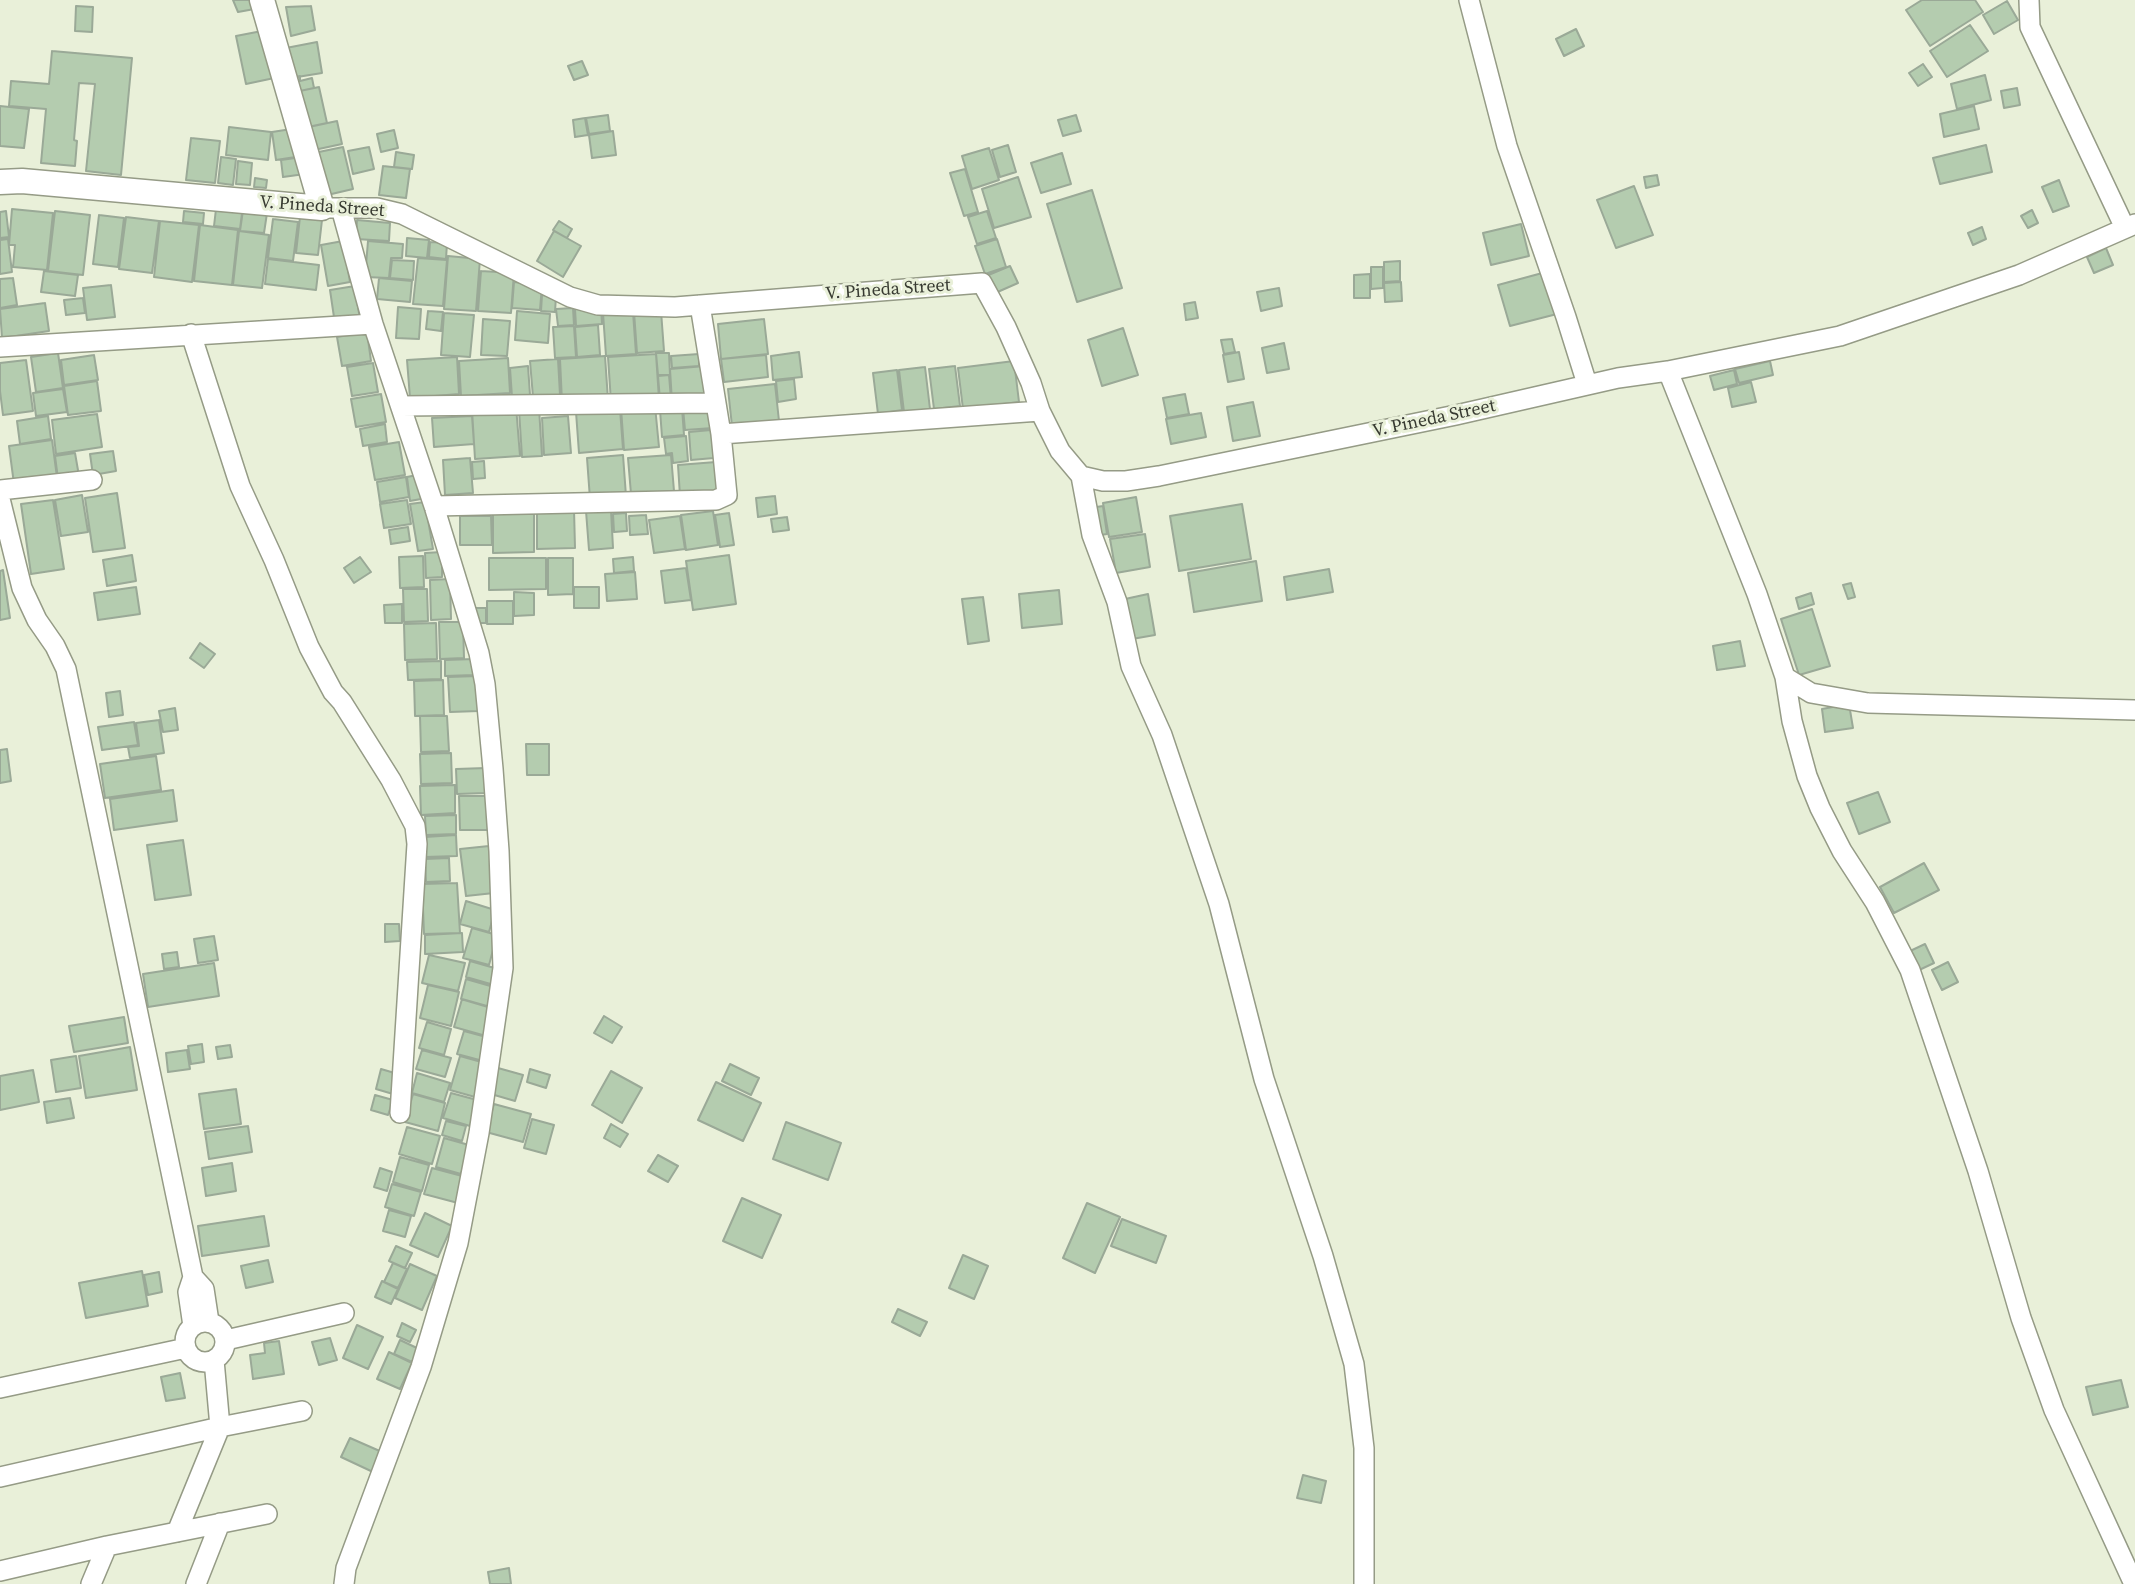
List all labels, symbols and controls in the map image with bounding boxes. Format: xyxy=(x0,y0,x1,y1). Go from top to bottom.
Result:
street label: V. Pineda Street xyxy=(259,192,385,222)
street label: V. Pineda Street xyxy=(825,275,951,305)
street label: V. Pineda Street xyxy=(1370,395,1498,443)

